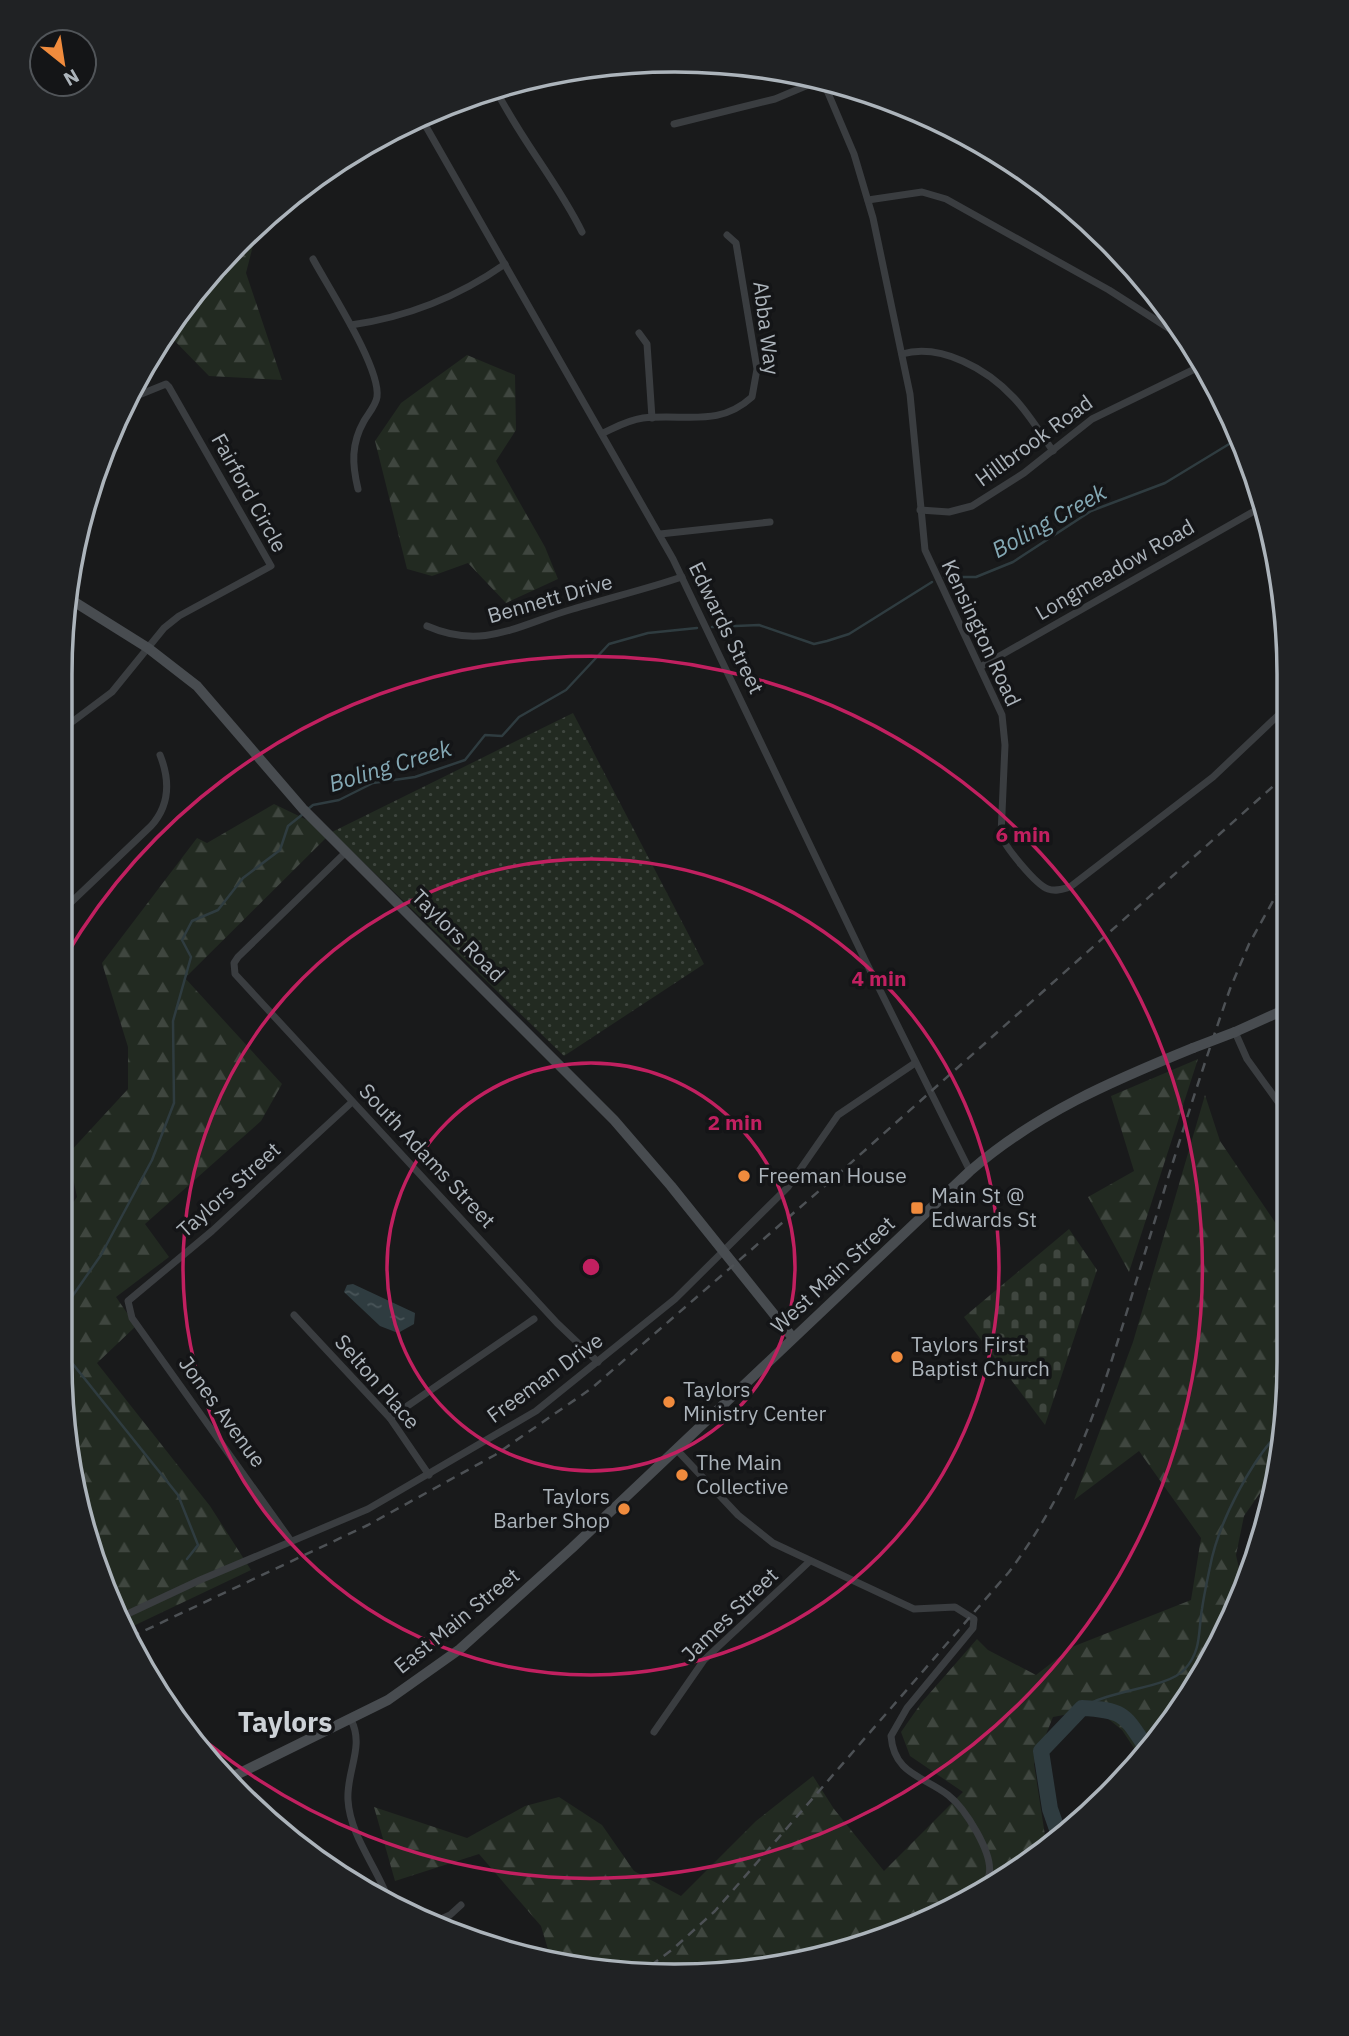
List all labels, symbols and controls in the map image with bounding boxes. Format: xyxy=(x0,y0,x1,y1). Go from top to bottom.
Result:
north arrow xyxy=(28,28,98,98)
text: N xyxy=(60,64,83,92)
street label: Abba Way xyxy=(747,279,787,377)
street label: Hillbrook Road xyxy=(969,388,1098,492)
street label: Fairford Circle xyxy=(206,428,294,557)
water label: Boling Creek xyxy=(986,476,1112,564)
street label: Longmeadow Road xyxy=(1030,512,1199,626)
street label: Kensington Road xyxy=(936,555,1028,711)
street label: Edwards Street xyxy=(683,557,771,698)
street label: Bennett Drive xyxy=(484,567,616,629)
water label: Boling Creek xyxy=(325,732,456,798)
text: 6 min xyxy=(996,820,1050,848)
street label: Taylors Road xyxy=(406,883,511,988)
text: 4 min xyxy=(852,964,906,992)
street label: South Adams Street xyxy=(353,1077,502,1234)
text: 2 min xyxy=(708,1108,762,1136)
street label: Taylors Street xyxy=(171,1135,286,1243)
place label: Freeman House xyxy=(758,1161,907,1189)
marker: Freeman House xyxy=(736,1168,752,1184)
place label: Main St @ Edwards St xyxy=(931,1181,1037,1233)
marker: Main St @ Edwards St xyxy=(909,1200,925,1216)
street label: West Main Street xyxy=(764,1209,900,1339)
centre of rings xyxy=(579,1255,603,1279)
street label: Freeman Drive xyxy=(481,1326,608,1429)
street label: Selton Place xyxy=(329,1328,427,1435)
place label: Taylors First Baptist Church xyxy=(911,1330,1050,1382)
marker: Taylors First Baptist Church xyxy=(889,1349,905,1365)
street label: Jones Avenue xyxy=(173,1350,273,1473)
place label: Taylors Ministry Center xyxy=(683,1375,827,1427)
marker: Taylors Ministry Center xyxy=(661,1394,677,1410)
place label: The Main Collective xyxy=(696,1448,789,1500)
marker: The Main Collective xyxy=(674,1467,690,1483)
place label: Taylors Barber Shop xyxy=(493,1482,610,1534)
marker: Taylors Barber Shop xyxy=(616,1501,632,1517)
street label: East Main Street xyxy=(388,1561,525,1680)
street label: James Street xyxy=(675,1561,784,1668)
district label: Taylors xyxy=(238,1703,332,1740)

